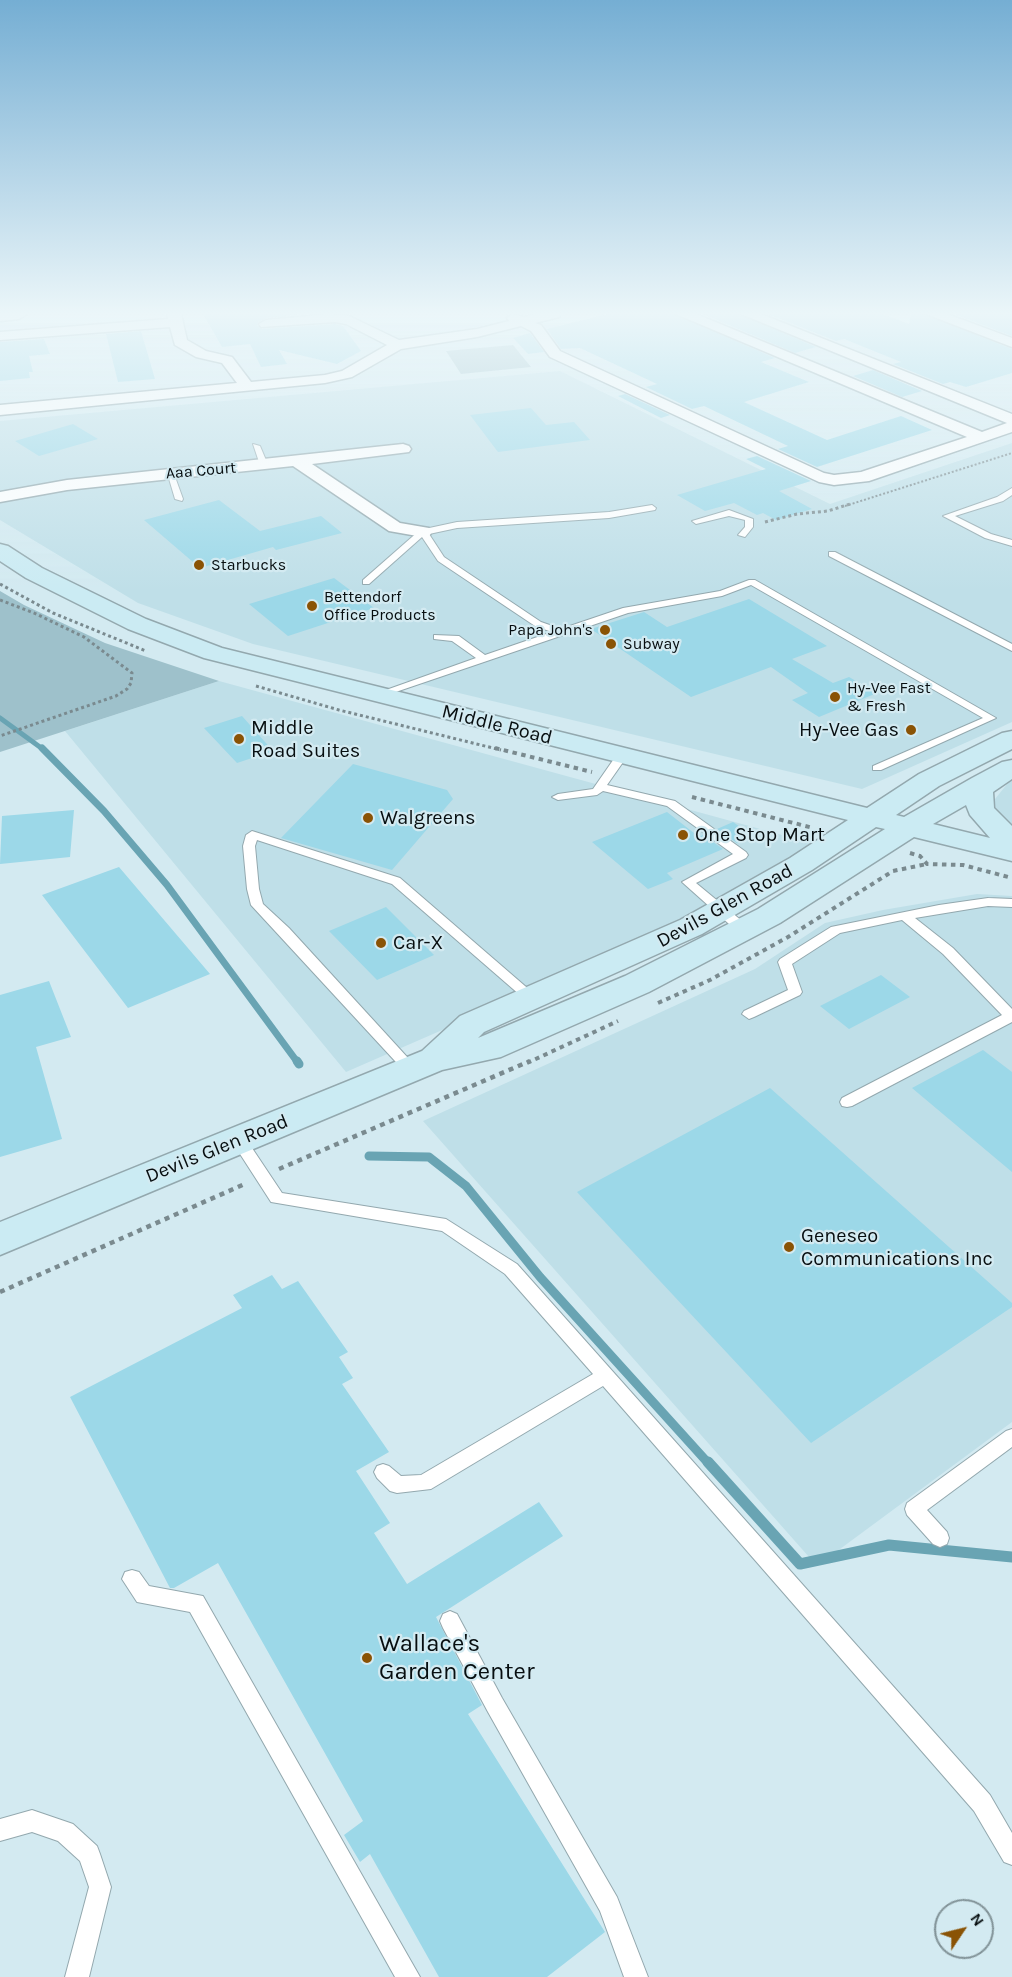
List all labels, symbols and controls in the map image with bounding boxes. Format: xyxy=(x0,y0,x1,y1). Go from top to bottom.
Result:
street label: Aaa Court xyxy=(165,458,237,484)
place label: Starbucks xyxy=(211,555,286,575)
marker: Starbucks xyxy=(192,558,206,572)
place label: Bettendorf Office Products xyxy=(324,587,436,625)
marker: Bettendorf Office Products xyxy=(305,599,319,613)
place label: Papa John's xyxy=(508,620,593,640)
marker: Papa John's xyxy=(598,623,612,637)
place label: Subway xyxy=(623,634,680,654)
marker: Subway xyxy=(604,637,618,651)
place label: Hy-Vee Fast & Fresh xyxy=(847,678,931,716)
marker: Hy-Vee Fast & Fresh xyxy=(828,690,842,704)
street label: Middle Road xyxy=(439,700,555,750)
place label: Middle Road Suites xyxy=(251,716,360,763)
place label: Hy-Vee Gas xyxy=(799,718,899,742)
marker: Hy-Vee Gas xyxy=(904,723,918,737)
marker: Middle Road Suites xyxy=(232,732,246,746)
place label: Walgreens xyxy=(380,806,475,830)
marker: Walgreens xyxy=(361,811,375,825)
place label: One Stop Mart xyxy=(695,823,825,847)
marker: One Stop Mart xyxy=(676,828,690,842)
street label: Devils Glen Road xyxy=(653,859,797,953)
place label: Car-X xyxy=(393,931,443,955)
marker: Car-X xyxy=(374,936,388,950)
street label: Devils Glen Road xyxy=(142,1109,292,1189)
place label: Geneseo Communications Inc xyxy=(801,1224,993,1271)
marker: Geneseo Communications Inc xyxy=(782,1240,796,1254)
place label: Wallace's Garden Center xyxy=(379,1630,535,1686)
marker: Wallace's Garden Center xyxy=(360,1651,374,1665)
north arrow xyxy=(934,1899,994,1959)
text: N xyxy=(966,1909,989,1930)

